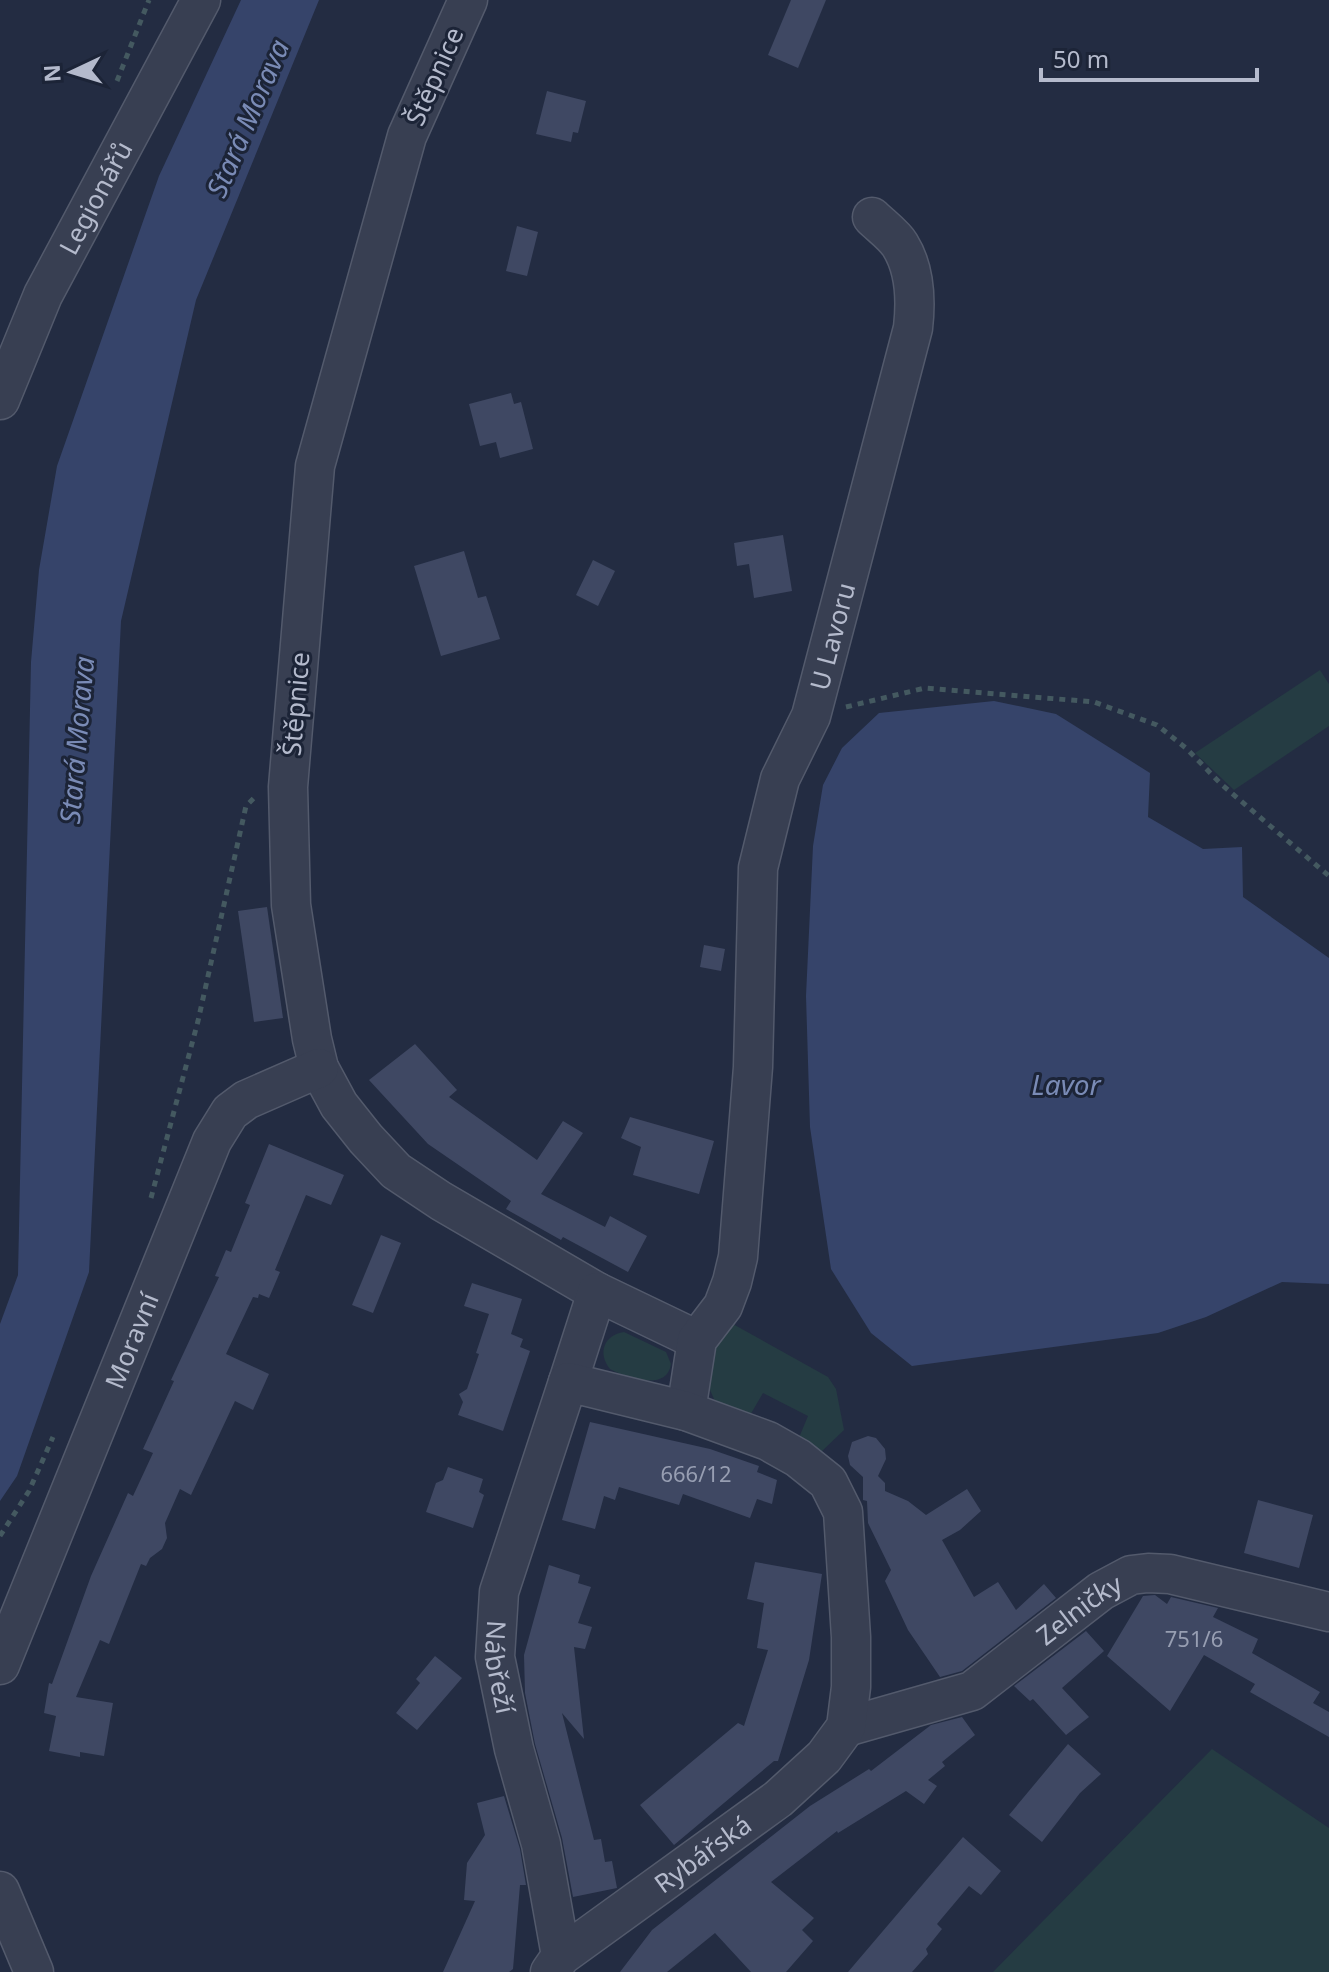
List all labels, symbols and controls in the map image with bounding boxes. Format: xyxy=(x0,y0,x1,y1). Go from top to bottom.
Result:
street label: Štěpnice xyxy=(396,21,472,131)
north arrow xyxy=(32,32,112,112)
scale bar xyxy=(1041,32,1257,82)
water label: Stará Morava xyxy=(197,33,297,203)
text: 50 m xyxy=(1053,42,1109,75)
text: N xyxy=(35,63,67,83)
street label: Legionářů xyxy=(50,134,140,261)
street label: U Lavoru xyxy=(801,579,863,694)
street label: Štěpnice xyxy=(273,651,317,757)
water label: Stará Morava xyxy=(50,655,102,825)
water label: Lavor xyxy=(1031,1065,1102,1103)
street label: Moravní xyxy=(96,1286,167,1394)
house number: 666/12 xyxy=(660,1458,732,1488)
street label: Zelničky xyxy=(1029,1565,1129,1653)
street label: Nábřeží xyxy=(477,1619,524,1718)
house number: 751/6 xyxy=(1165,1623,1223,1653)
street label: Rybářská xyxy=(647,1806,758,1901)

